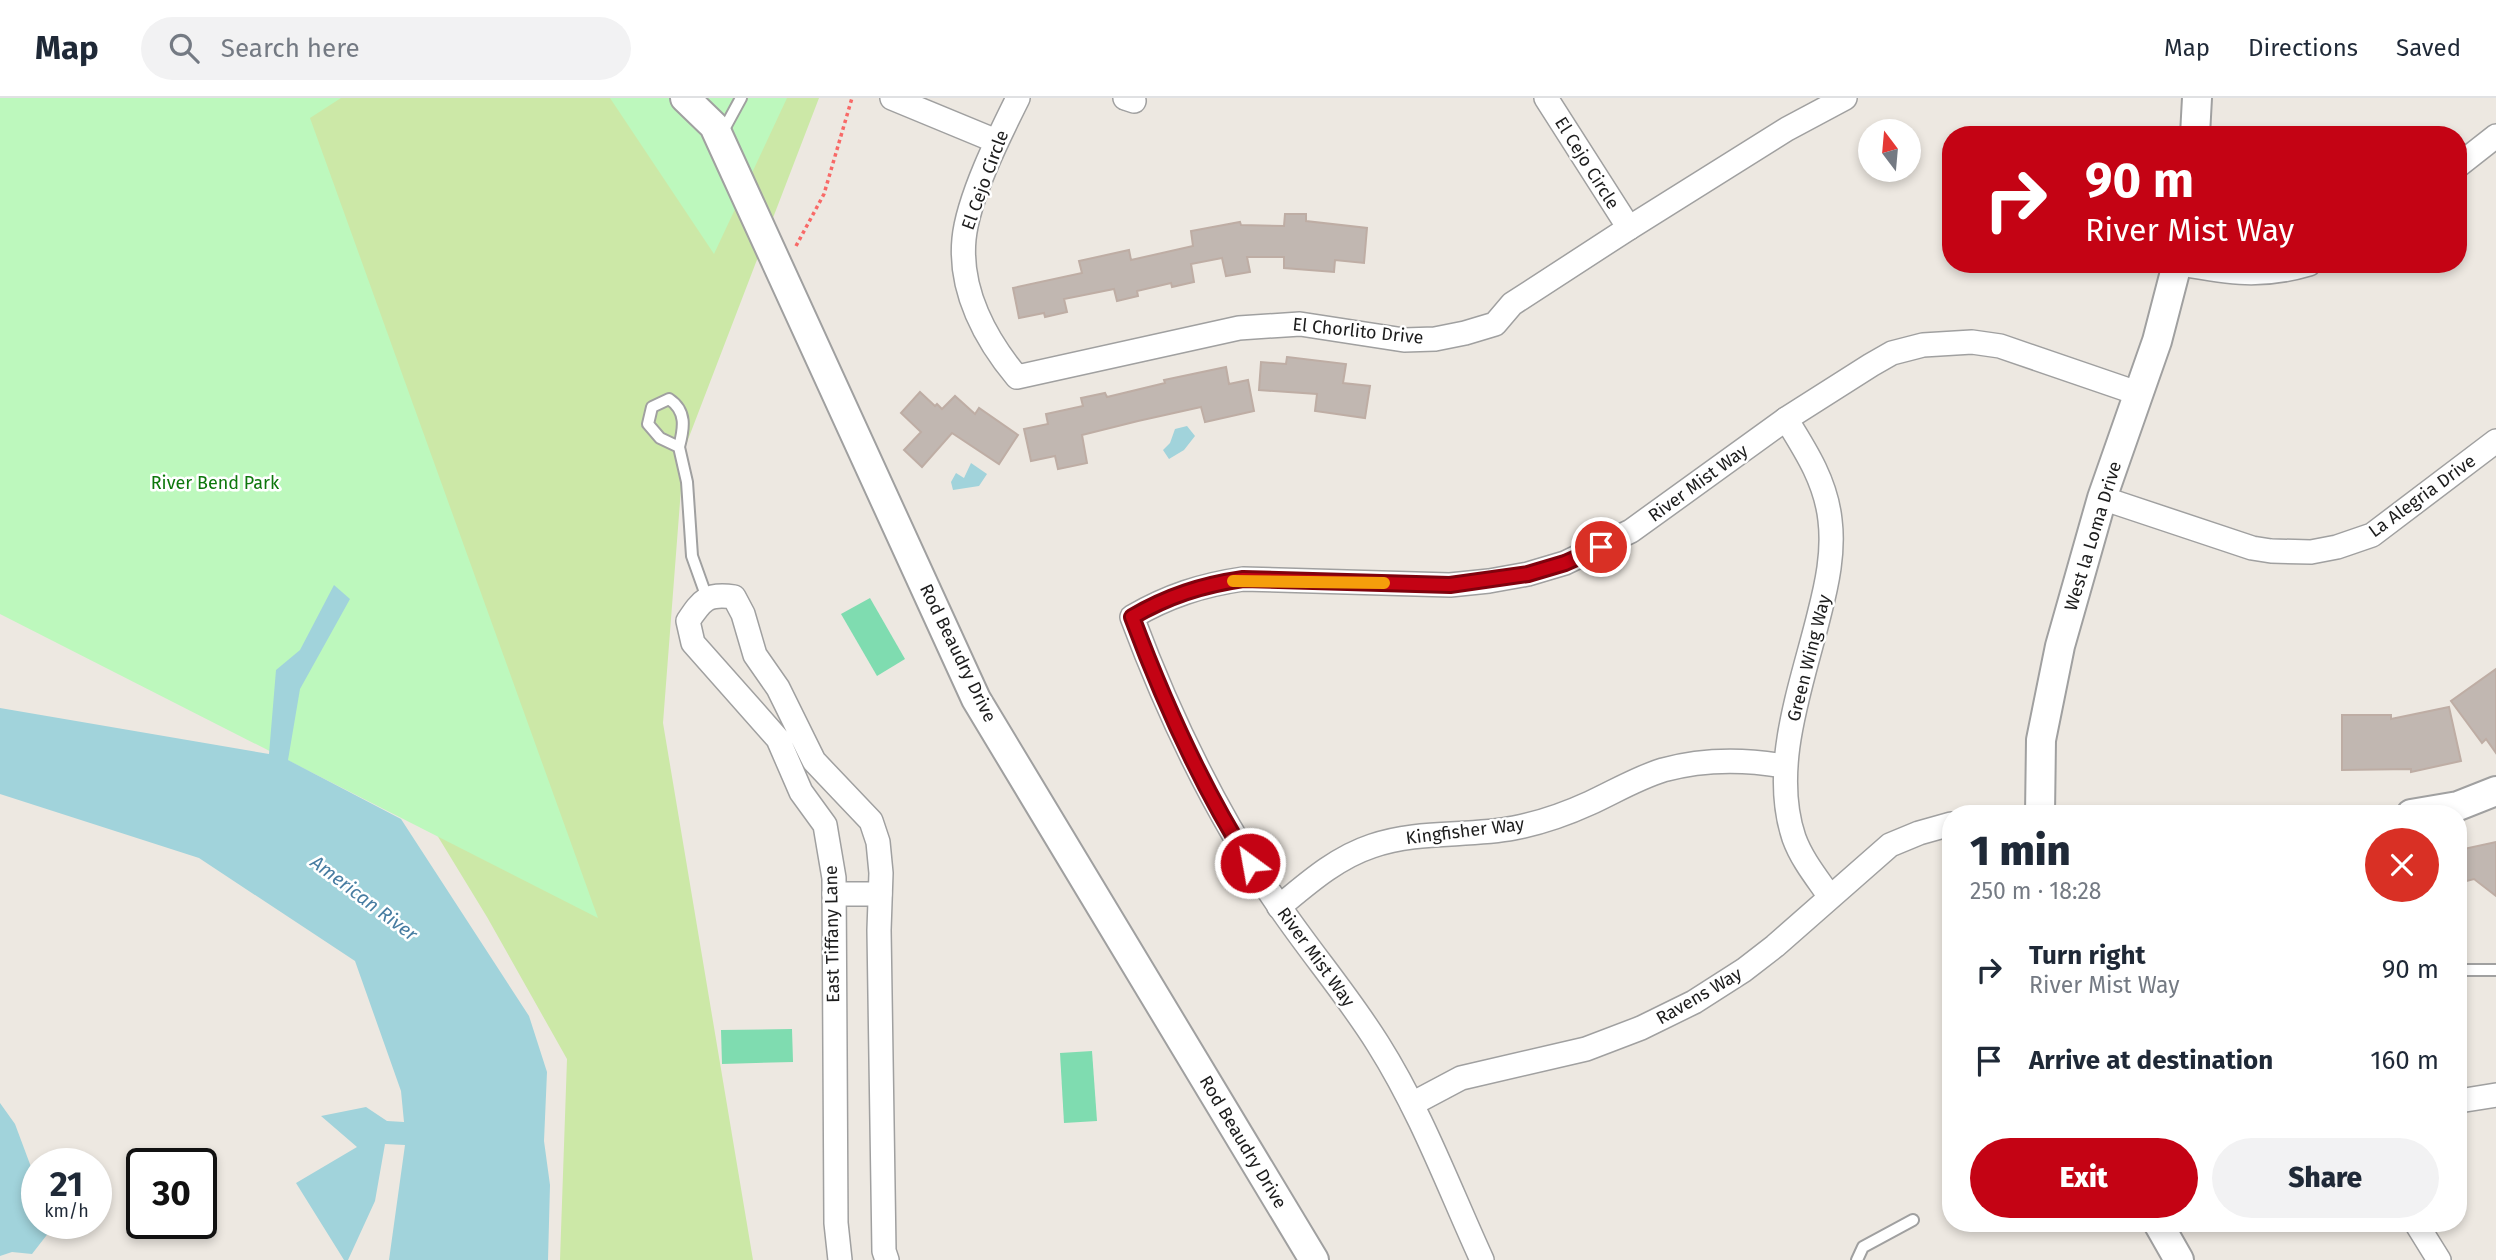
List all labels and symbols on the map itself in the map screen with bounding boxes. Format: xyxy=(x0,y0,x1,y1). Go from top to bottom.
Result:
street label: El Cejo Circle xyxy=(1550,113,1624,213)
north arrow xyxy=(1858,119,1922,182)
street label: El Cejo Circle xyxy=(957,127,1013,233)
street label: El Chorlito Drive xyxy=(1291,313,1425,349)
street label: River Mist Way xyxy=(1644,439,1752,527)
street label: La Alegria Drive xyxy=(2364,450,2480,542)
street label: West la Loma Drive xyxy=(2060,459,2126,613)
park label: River Bend Park xyxy=(151,472,280,494)
pin xyxy=(1571,517,1631,577)
street label: Rod Beaudry Drive xyxy=(915,580,1001,726)
street label: Green Wing Way xyxy=(1783,592,1835,724)
street label: Kingfisher Way xyxy=(1405,813,1526,849)
position arrow xyxy=(1213,826,1287,900)
water label: American River xyxy=(305,850,422,946)
street label: East Tiffany Lane xyxy=(820,865,844,1003)
street label: River Mist Way xyxy=(1272,903,1360,1011)
street label: Ravens Way xyxy=(1652,963,1746,1029)
street label: Rod Beaudry Drive xyxy=(1195,1072,1291,1212)
speed limit sign: 30 xyxy=(126,1148,217,1239)

